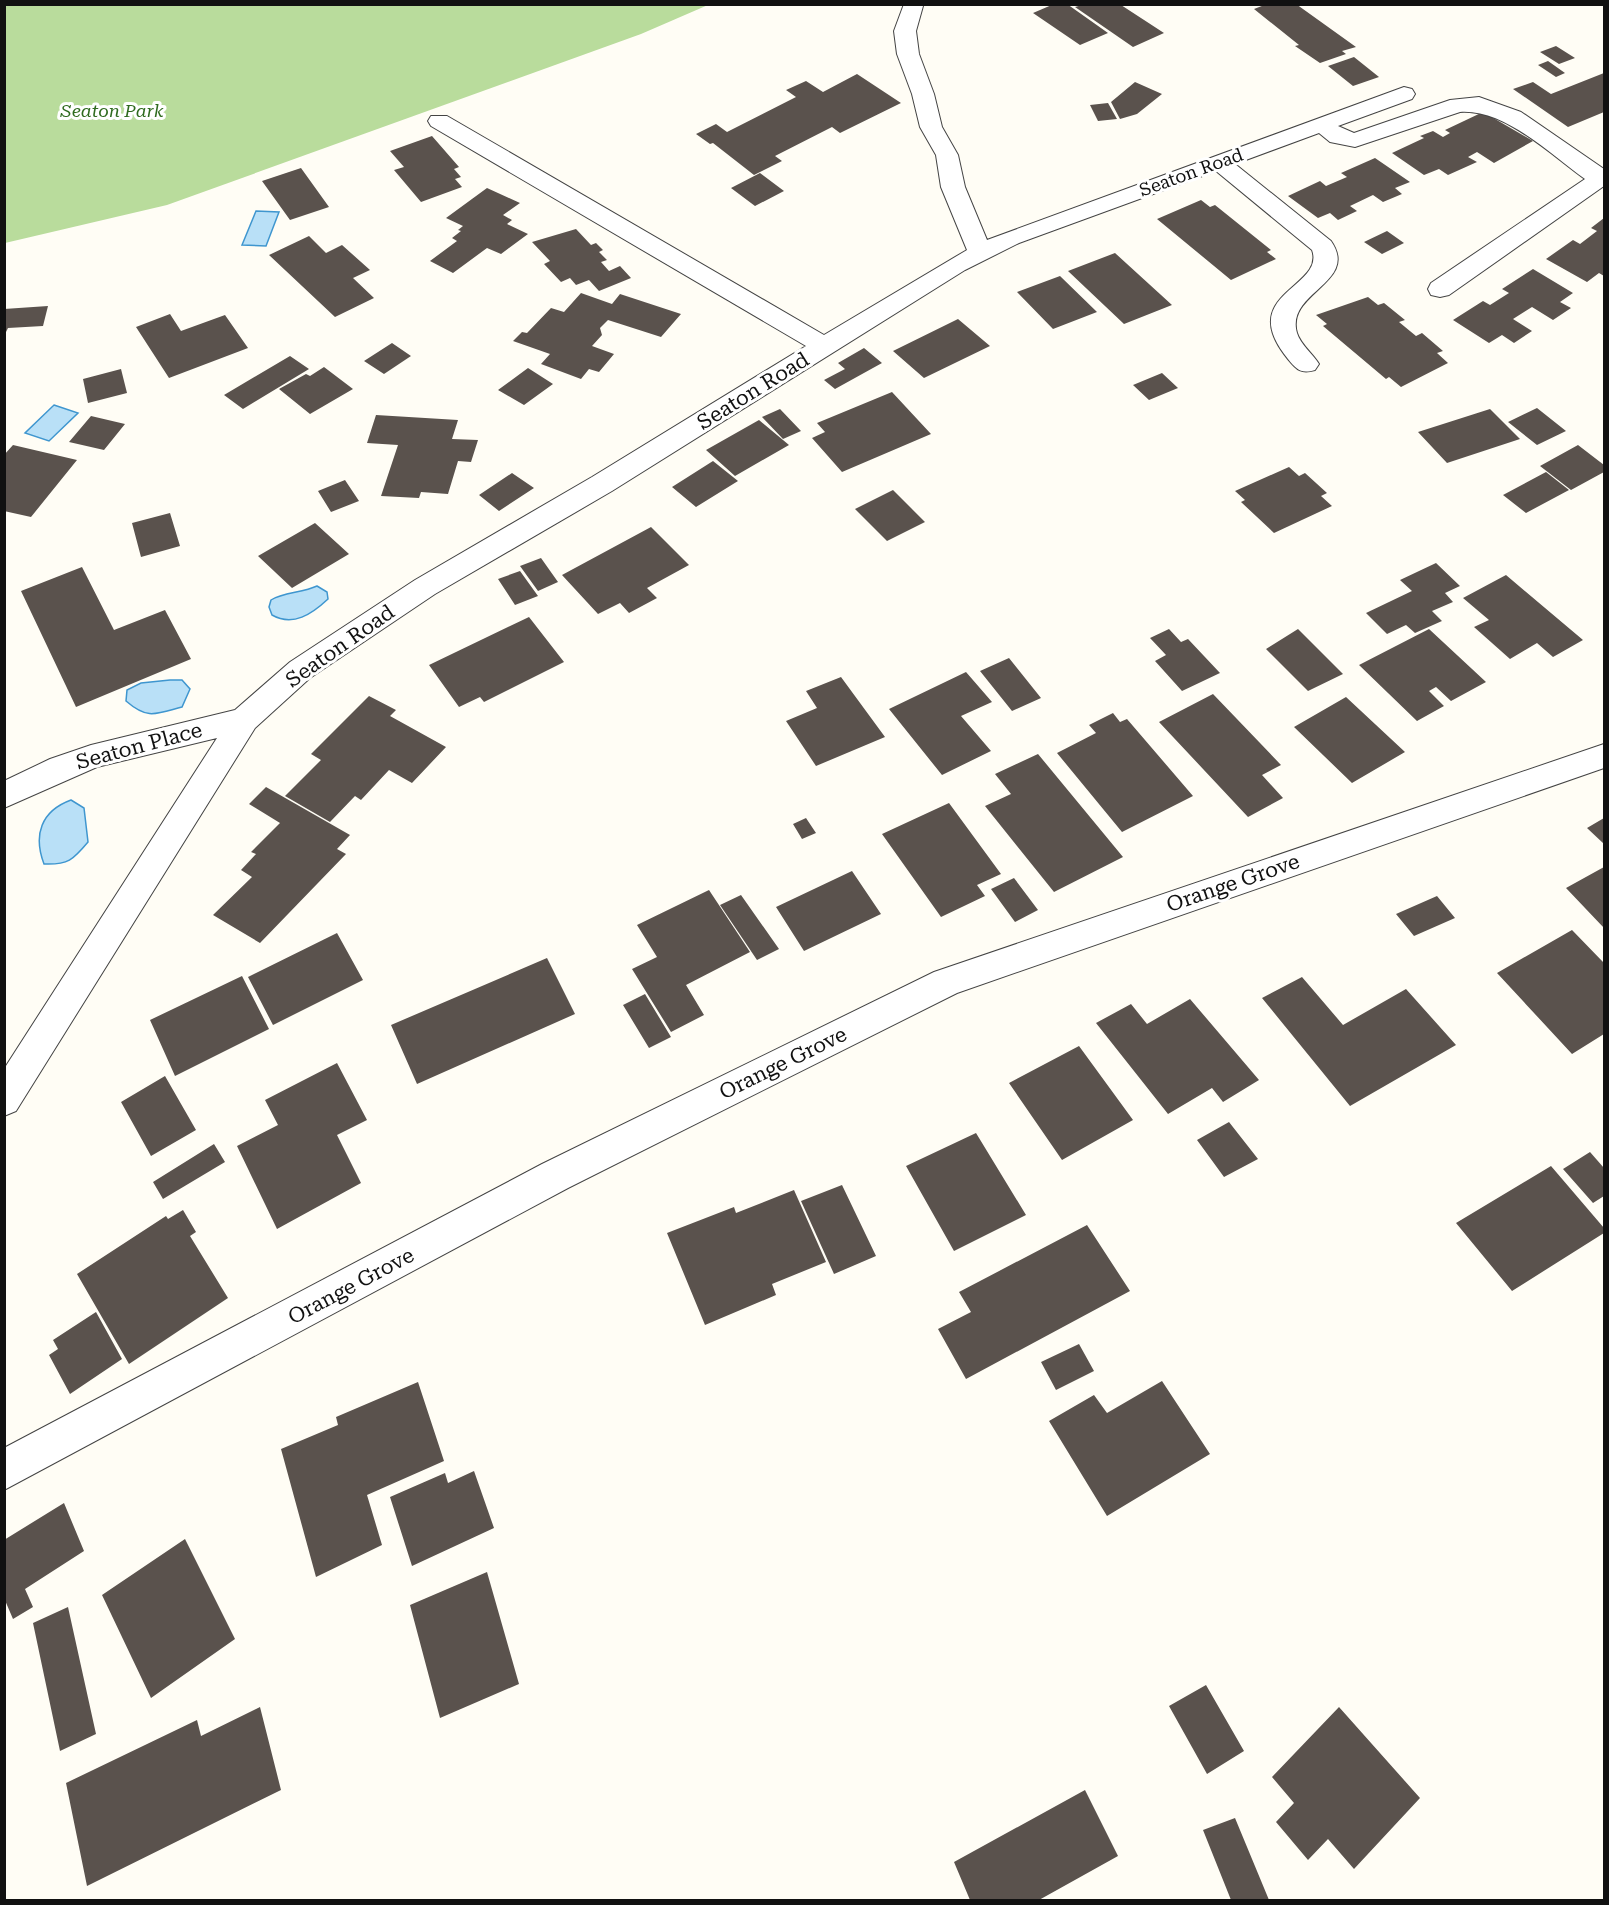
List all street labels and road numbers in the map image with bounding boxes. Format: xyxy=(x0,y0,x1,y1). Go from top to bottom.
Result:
street label: Seaton Road xyxy=(1136,143,1246,200)
street label: Seaton Road xyxy=(693,347,814,435)
street label: Seaton Road xyxy=(281,599,399,692)
street label: Seaton Place xyxy=(73,718,205,774)
street label: Orange Grove xyxy=(1163,849,1303,917)
street label: Orange Grove xyxy=(715,1022,851,1104)
street label: Orange Grove xyxy=(284,1243,418,1329)

